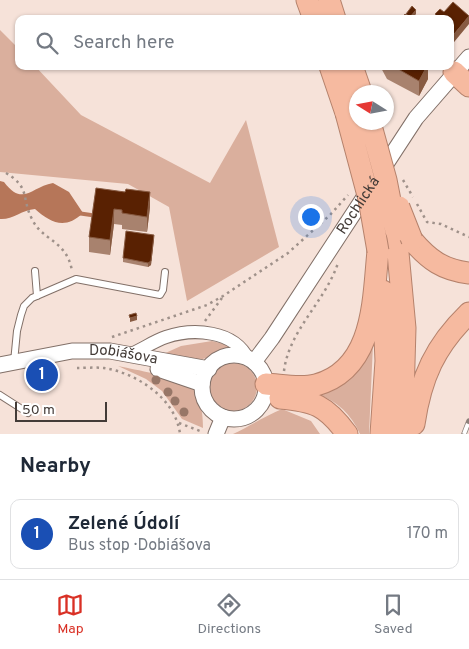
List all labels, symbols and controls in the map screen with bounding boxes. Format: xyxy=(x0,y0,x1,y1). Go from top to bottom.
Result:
search box xyxy=(15,15,454,70)
icon: search xyxy=(33,29,61,57)
text: Search here xyxy=(73,31,175,55)
north arrow xyxy=(349,85,394,130)
street label: Rochlická xyxy=(333,173,384,238)
your location xyxy=(298,204,324,230)
street label: Dobiášova xyxy=(89,341,159,369)
pin: 1 xyxy=(26,356,58,394)
scale bar xyxy=(15,399,108,422)
text: 50 m xyxy=(22,402,55,419)
text: Nearby xyxy=(20,453,91,480)
text: Zelené Údolí xyxy=(68,512,179,536)
text: 1 xyxy=(34,524,40,544)
text: 170 m xyxy=(407,524,448,544)
text: Bus stop · Dobiášova xyxy=(68,536,211,556)
tab: Map xyxy=(56,591,84,638)
tab: Directions xyxy=(197,591,261,638)
tab: Saved xyxy=(374,591,413,638)

